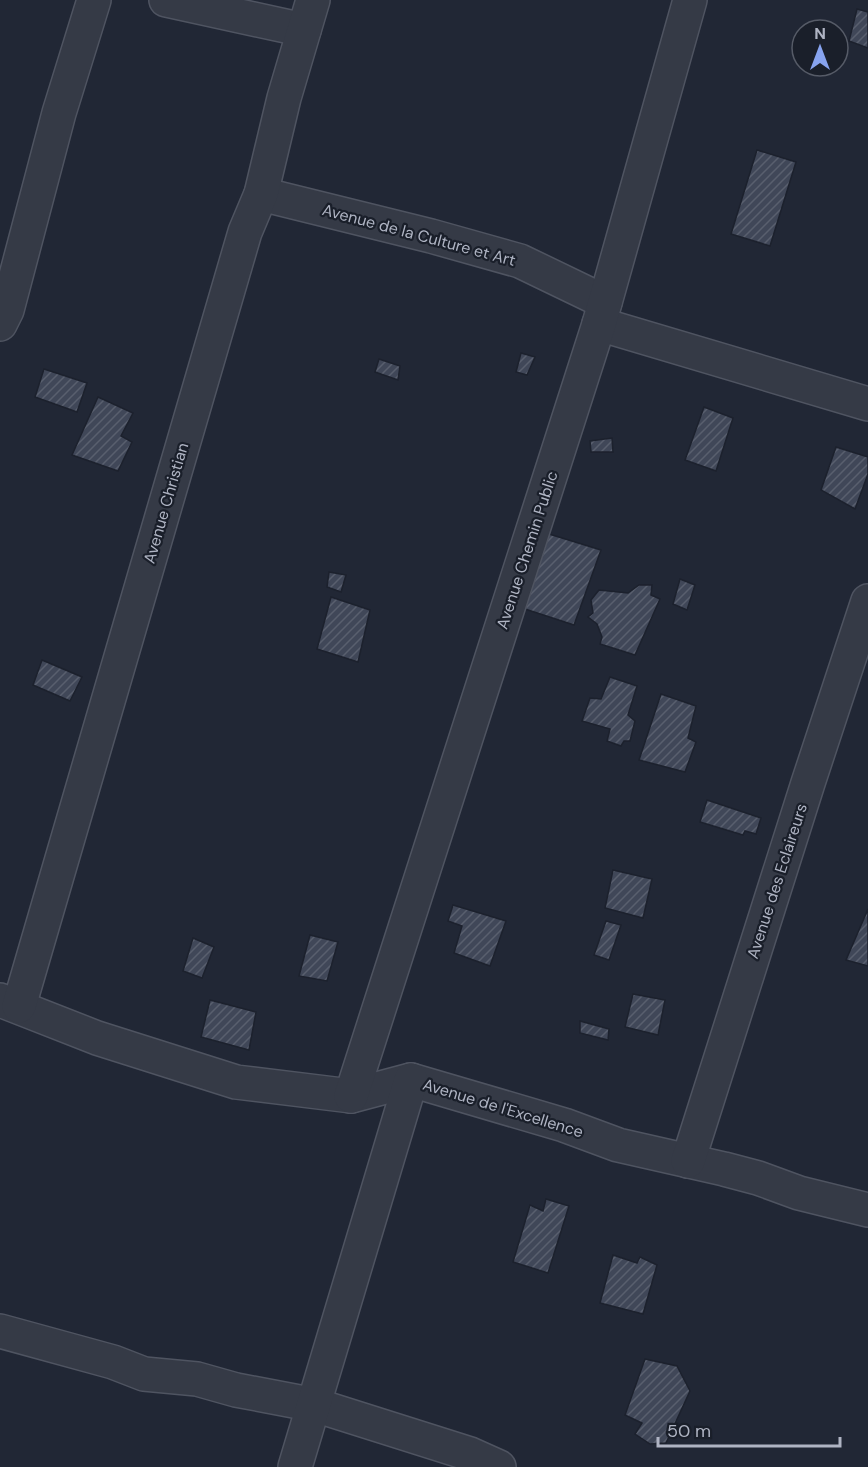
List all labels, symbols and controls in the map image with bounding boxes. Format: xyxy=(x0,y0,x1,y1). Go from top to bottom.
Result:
north arrow xyxy=(790,18,850,78)
text: N xyxy=(814,23,826,44)
street label: Avenue de la Culture et Art xyxy=(320,199,518,271)
street label: Avenue Christian xyxy=(139,440,193,566)
street label: Avenue Chemin Public xyxy=(492,468,562,632)
street label: Avenue des Eclaireurs xyxy=(742,801,812,961)
street label: Avenue de l'Excellence xyxy=(420,1074,586,1142)
scale bar xyxy=(658,1410,840,1448)
text: 50 m xyxy=(667,1419,711,1443)

